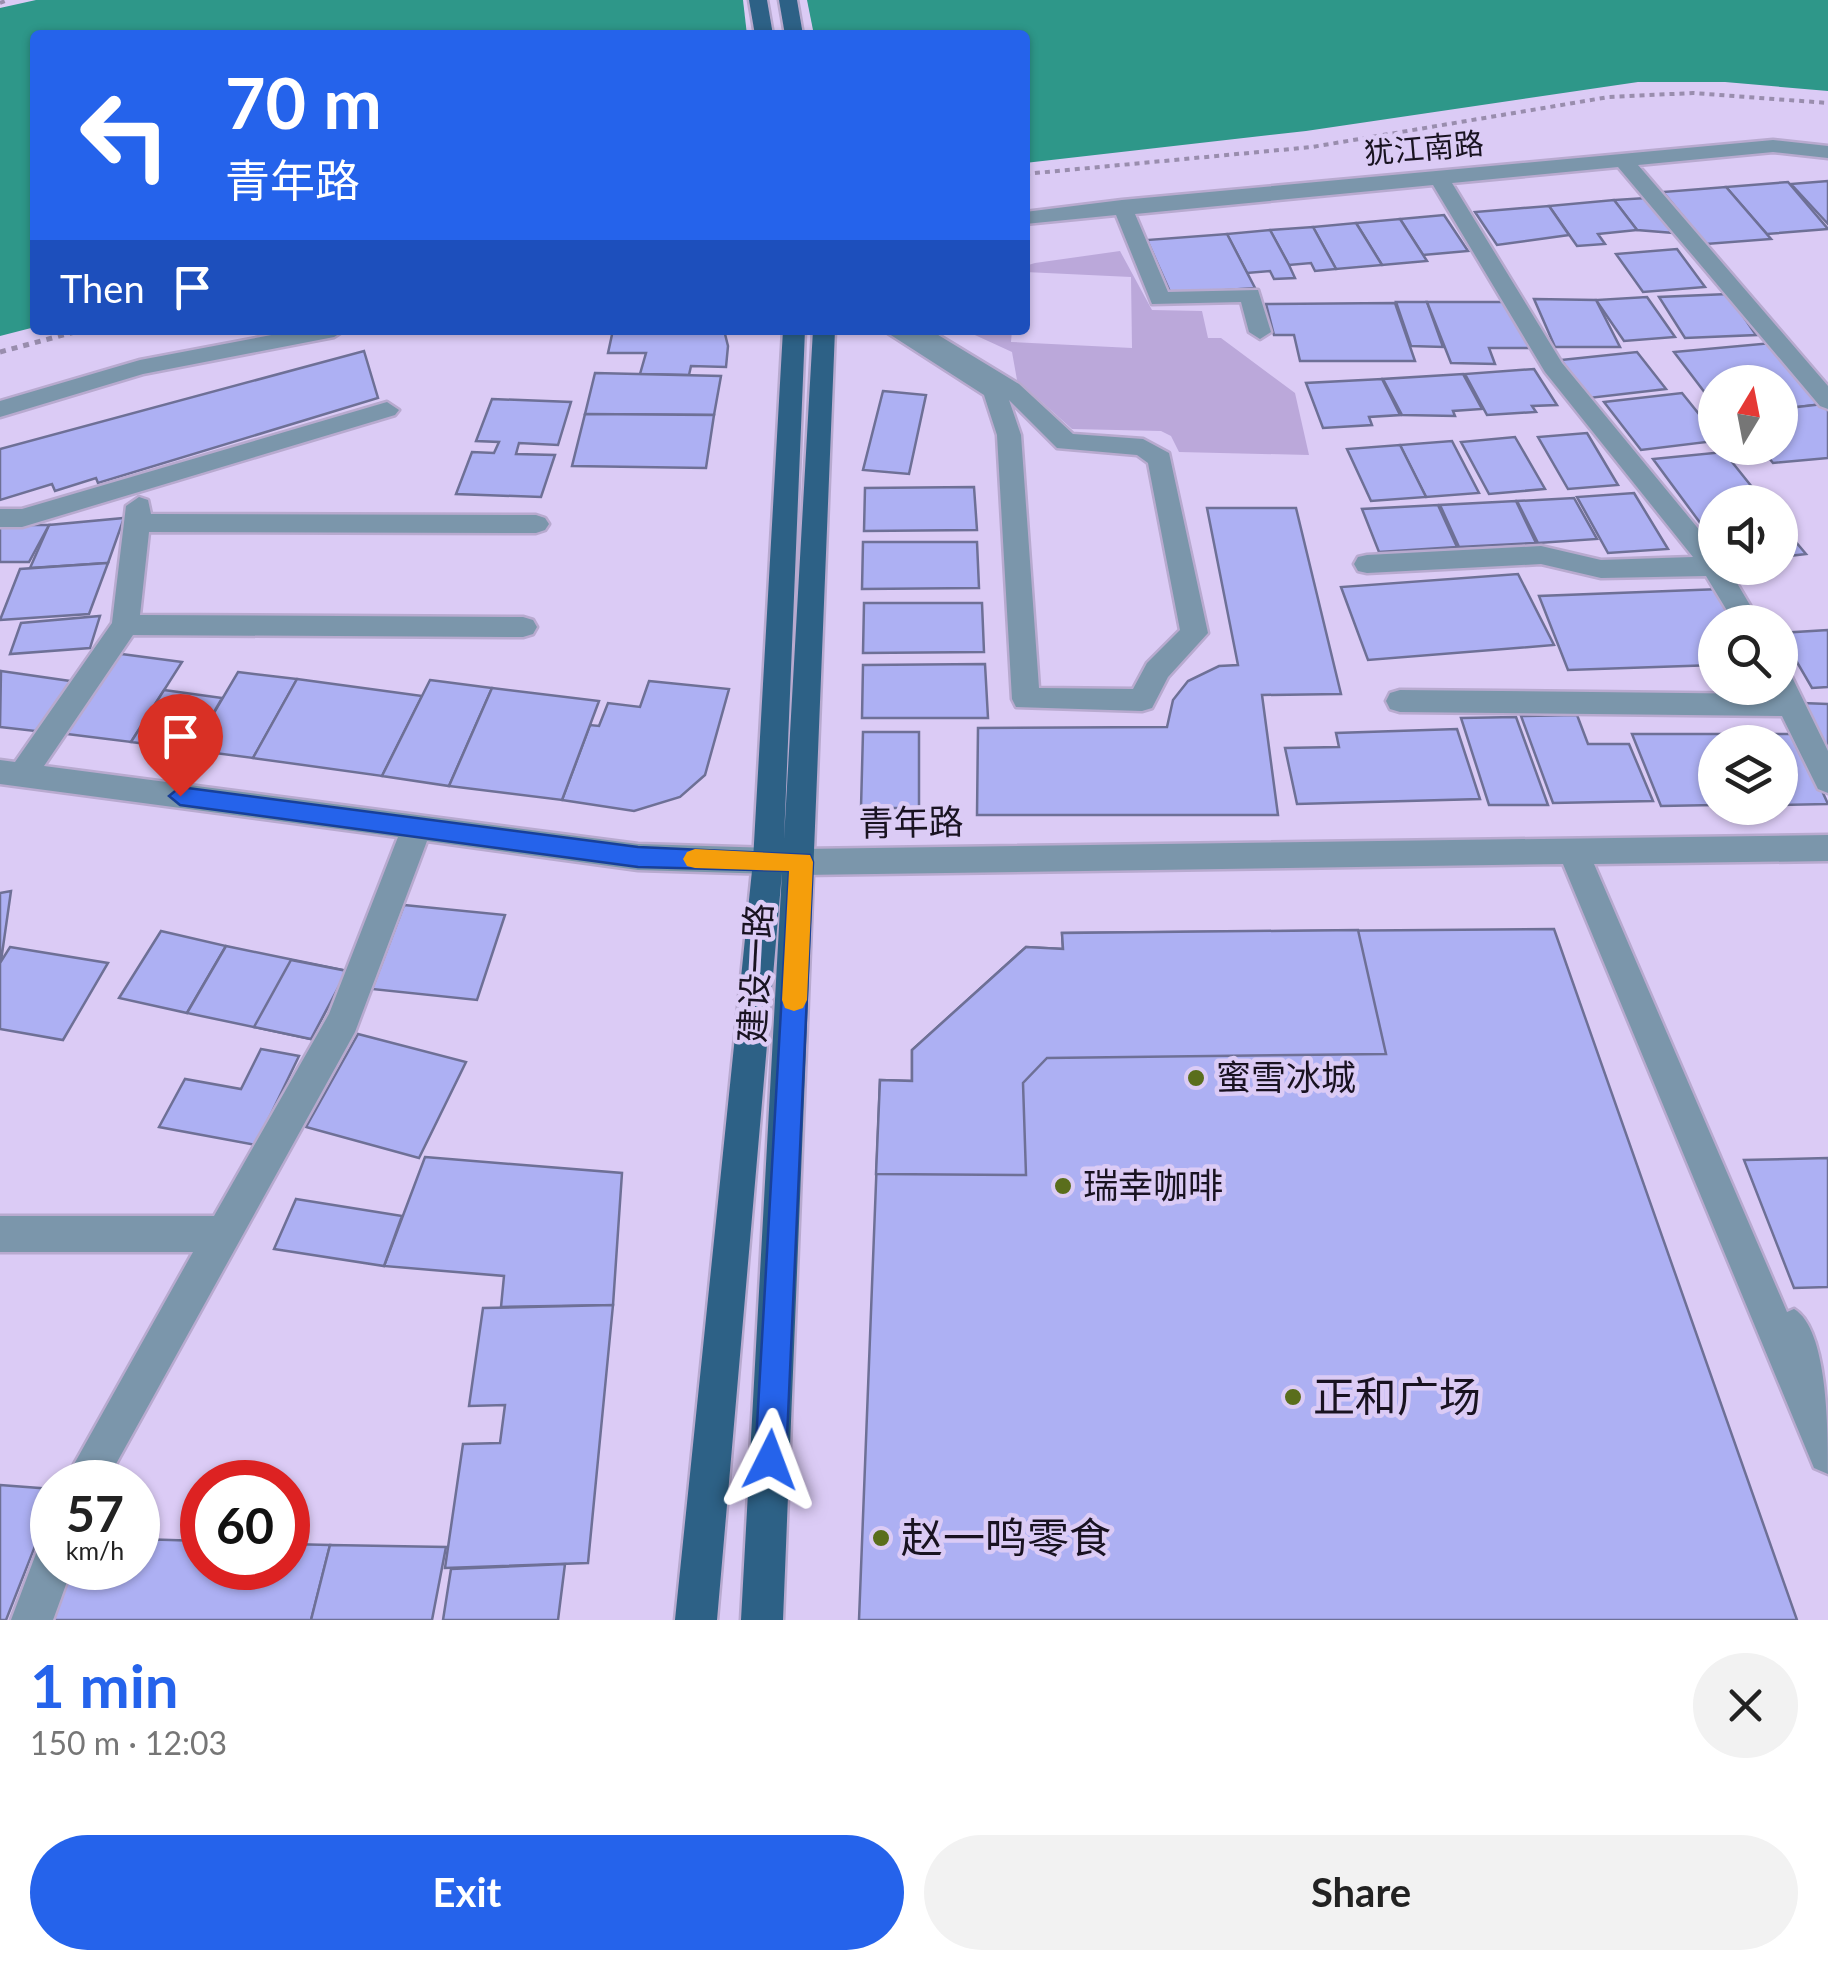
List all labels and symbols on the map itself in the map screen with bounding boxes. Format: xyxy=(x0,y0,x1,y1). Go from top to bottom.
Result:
street label: 犹江南路 xyxy=(1362,124,1485,170)
north arrow xyxy=(1698,365,1798,465)
pin xyxy=(138,694,223,797)
street label: 青年路 xyxy=(858,799,964,843)
street label: 建设一路 xyxy=(729,902,779,1044)
place label: 蜜雪冰城 xyxy=(1216,1055,1356,1097)
marker: 蜜雪冰城 xyxy=(1185,1067,1207,1089)
place label: 瑞幸咖啡 xyxy=(1083,1163,1223,1205)
marker: 瑞幸咖啡 xyxy=(1052,1175,1074,1197)
place label: 正和广场 xyxy=(1313,1371,1481,1421)
marker: 正和广场 xyxy=(1282,1386,1304,1408)
position arrow xyxy=(718,1408,822,1512)
speed limit sign: 60 xyxy=(180,1460,310,1590)
place label: 赵一鸣零食 xyxy=(901,1512,1111,1562)
marker: 赵一鸣零食 xyxy=(870,1527,892,1549)

